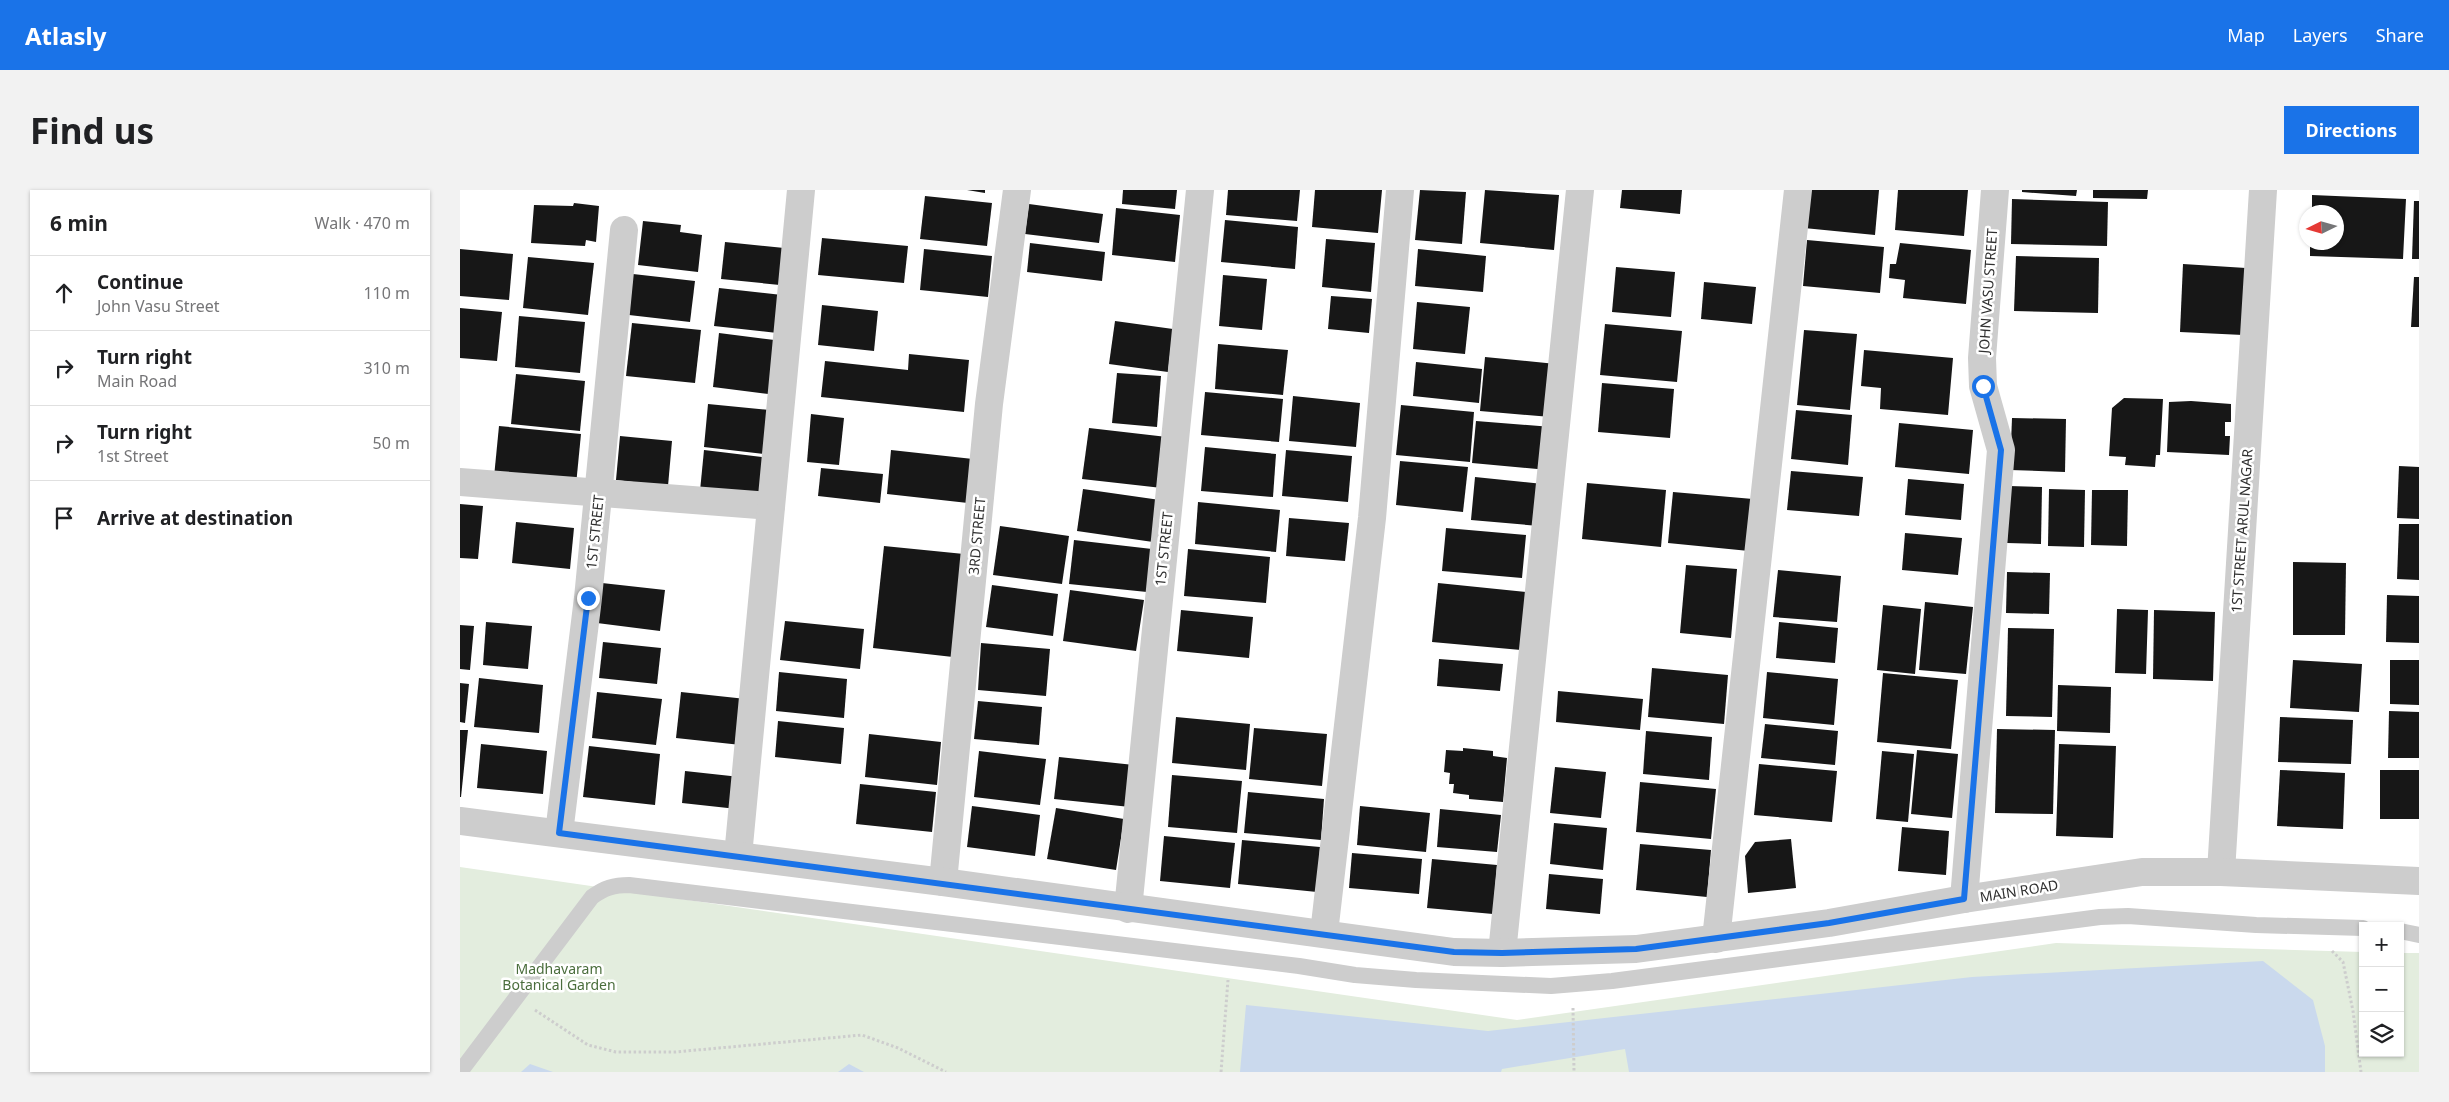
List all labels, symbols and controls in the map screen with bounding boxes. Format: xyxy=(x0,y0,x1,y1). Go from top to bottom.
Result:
text: Atlasly xyxy=(25,19,106,52)
text: Map xyxy=(2227,23,2265,47)
text: Layers xyxy=(2293,23,2348,47)
text: Share xyxy=(2376,23,2424,47)
button: Directions xyxy=(2284,106,2419,154)
text: Find us xyxy=(30,107,154,154)
north arrow xyxy=(2299,205,2344,250)
text: 6 min xyxy=(50,209,108,237)
text: Walk · 470 m xyxy=(315,212,410,234)
street label: JOHN VASU STREET xyxy=(1974,228,2001,356)
text: Continue xyxy=(97,269,183,295)
icon: ahead xyxy=(50,279,78,307)
text: 110 m xyxy=(363,282,410,304)
text: John Vasu Street xyxy=(97,295,220,317)
text: Turn right xyxy=(97,344,192,370)
icon: right xyxy=(50,354,78,382)
text: 310 m xyxy=(363,357,410,379)
text: Main Road xyxy=(97,370,177,392)
route start xyxy=(1972,375,1995,398)
text: Turn right xyxy=(97,419,192,445)
icon: right xyxy=(50,429,78,457)
text: 50 m xyxy=(373,432,410,454)
text: 1st Street xyxy=(97,445,168,467)
street label: 1ST STREET ARUL NAGAR xyxy=(2226,448,2257,614)
street label: 1ST STREET xyxy=(581,494,608,570)
street label: 3RD STREET xyxy=(964,496,989,576)
icon: arrive xyxy=(50,504,78,532)
text: Arrive at destination xyxy=(97,505,293,531)
street label: 1ST STREET xyxy=(1150,511,1177,587)
route end xyxy=(577,587,600,610)
street label: MAIN ROAD xyxy=(1978,875,2060,906)
map controls xyxy=(2359,922,2404,1057)
button: + xyxy=(2359,922,2404,967)
park label: Madhavaram Botanical Garden xyxy=(502,959,616,994)
button: − xyxy=(2359,967,2404,1012)
button: layers xyxy=(2359,1012,2404,1057)

